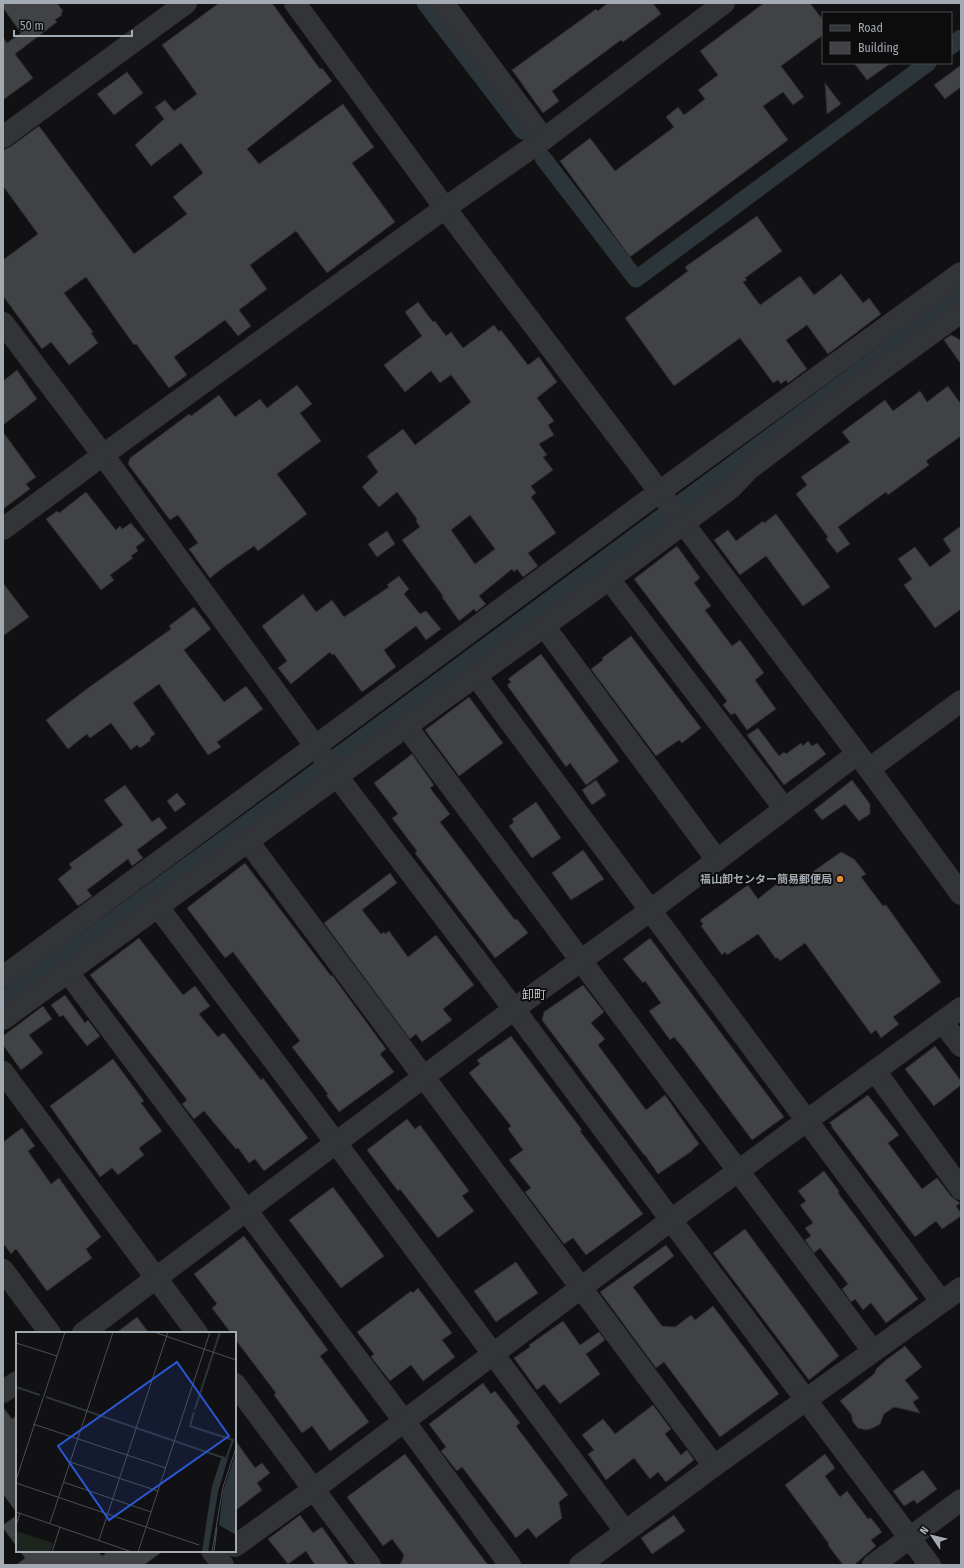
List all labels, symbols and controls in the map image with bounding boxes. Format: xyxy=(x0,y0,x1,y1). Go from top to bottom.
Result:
scale bar xyxy=(14,12,132,38)
legend xyxy=(822,12,952,64)
text: 50 m xyxy=(20,19,44,33)
text: Road xyxy=(858,21,883,35)
text: Building xyxy=(858,41,899,55)
place label: 福山卸センター簡易郵便局 xyxy=(700,873,832,886)
marker: 福山卸センター簡易郵便局 xyxy=(835,874,845,884)
district label: 卸町 xyxy=(522,988,546,1002)
inset map xyxy=(16,1332,236,1552)
north arrow xyxy=(912,1516,952,1556)
text: N xyxy=(917,1524,931,1537)

